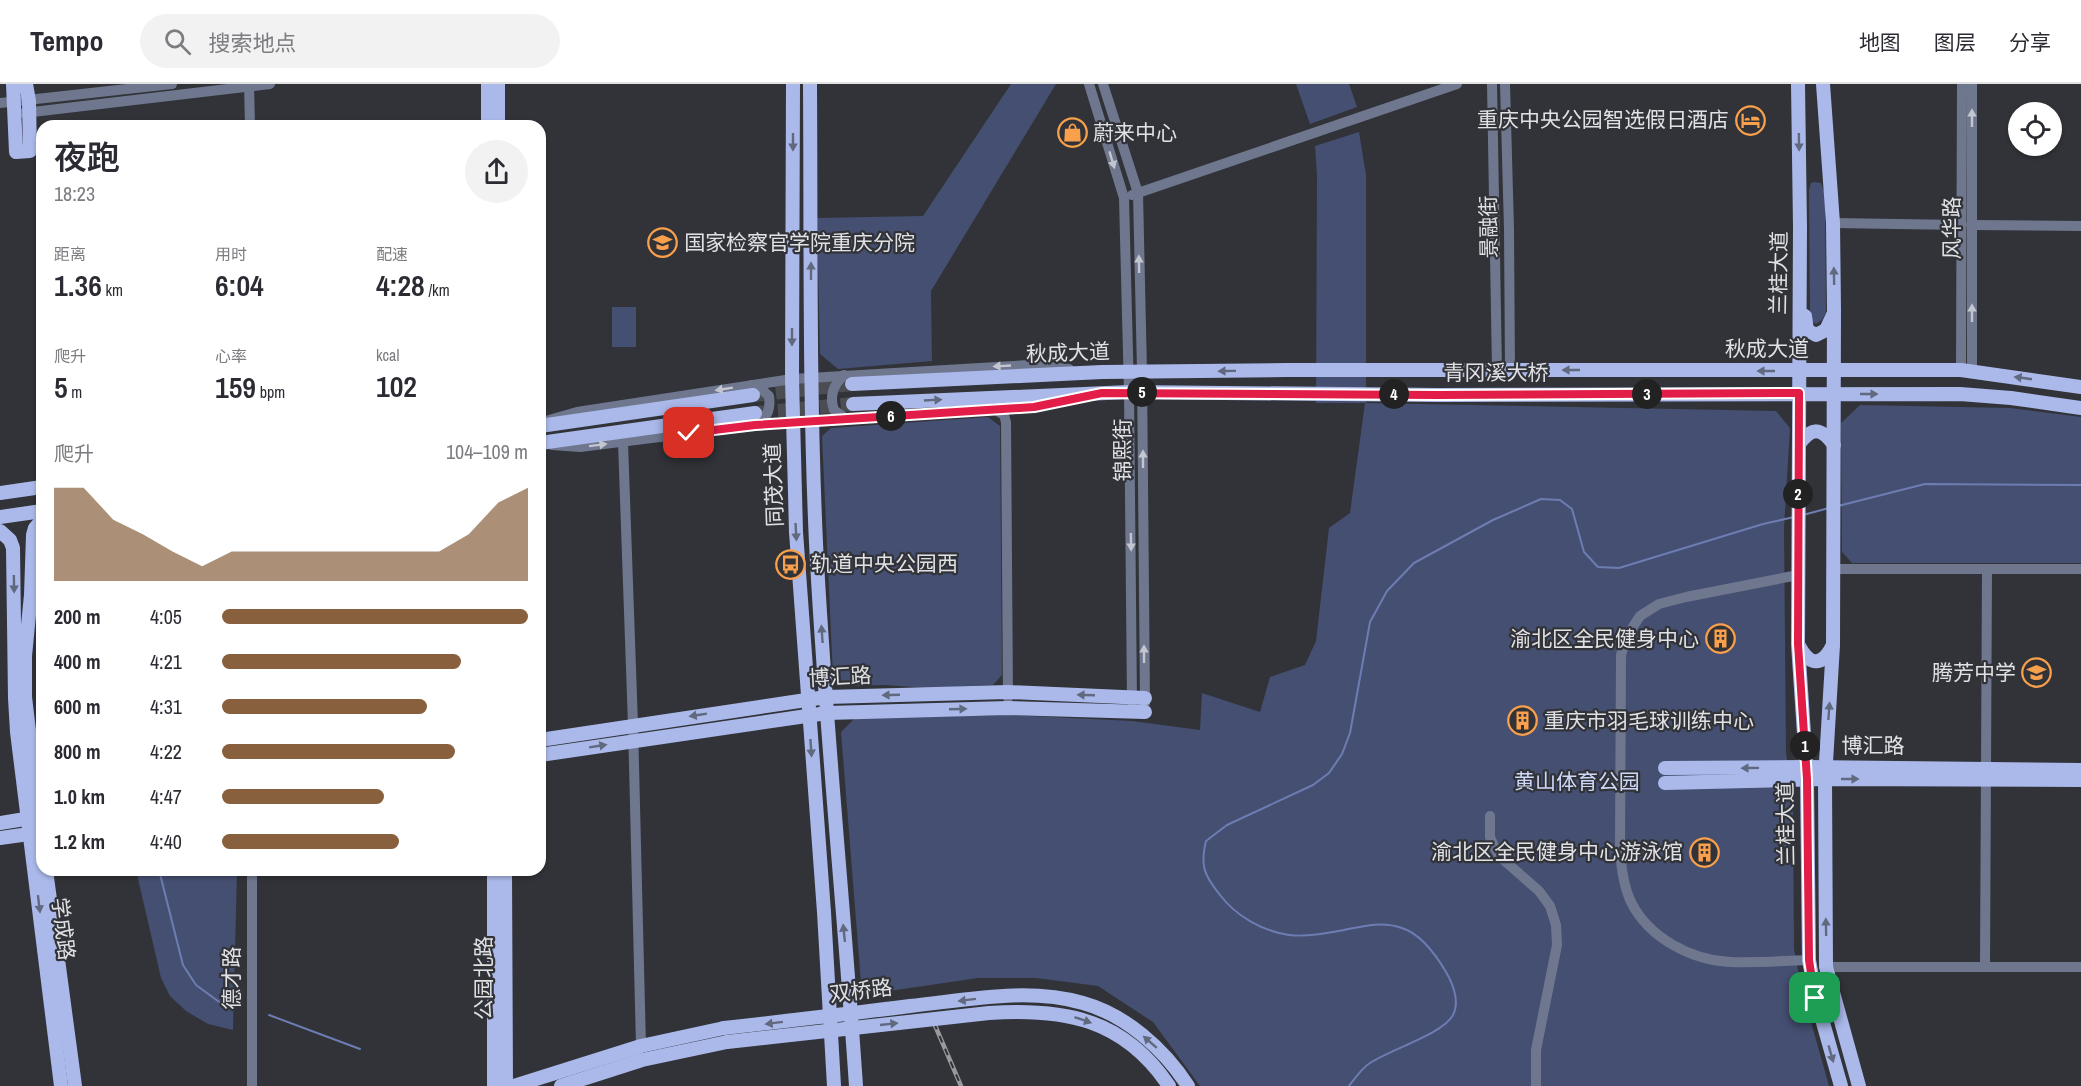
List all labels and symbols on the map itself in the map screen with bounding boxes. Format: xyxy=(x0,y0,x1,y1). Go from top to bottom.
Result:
hotel icon: 重庆中央公园智选假日酒店 xyxy=(1734,104,1766,136)
place label: 重庆中央公园智选假日酒店 xyxy=(1477,105,1729,134)
one-way arrow xyxy=(1967,109,1977,128)
shop icon: 蔚来中心 xyxy=(1056,117,1088,149)
place label: 蔚来中心 xyxy=(1093,118,1177,147)
one-way arrow xyxy=(788,133,798,152)
one-way arrow xyxy=(1794,133,1803,152)
one-way arrow xyxy=(1108,151,1117,169)
street label: 景融街 xyxy=(1473,195,1504,259)
street label: 风华路 xyxy=(1937,197,1966,260)
school or university icon: 国家检察官学院重庆分院 xyxy=(647,227,679,259)
place label: 国家检察官学院重庆分院 xyxy=(684,228,915,257)
street label: 兰桂大道 xyxy=(1763,231,1794,315)
one-way arrow xyxy=(1135,254,1144,273)
one-way arrow xyxy=(806,262,816,281)
one-way arrow xyxy=(1829,266,1838,285)
one-way arrow xyxy=(1967,304,1977,323)
one-way arrow xyxy=(787,328,797,347)
street label: 秋成大道 xyxy=(1725,334,1809,363)
street label: 秋成大道 xyxy=(1026,337,1110,368)
street label: 青冈溪大桥 xyxy=(1444,358,1549,387)
one-way arrow xyxy=(992,362,1011,371)
one-way arrow xyxy=(1561,365,1580,375)
one-way arrow xyxy=(1218,366,1237,376)
one-way arrow xyxy=(1756,366,1775,375)
one-way arrow xyxy=(2014,373,2033,382)
pin: 5 xyxy=(1127,377,1157,407)
pin: 4 xyxy=(1379,379,1409,409)
pin: 3 xyxy=(1632,379,1662,409)
one-way arrow xyxy=(714,385,733,394)
one-way arrow xyxy=(1859,389,1878,399)
one-way arrow xyxy=(923,396,942,405)
pin: 6 xyxy=(876,401,906,431)
pin xyxy=(663,407,714,458)
street label: 锦熙街 xyxy=(1108,419,1137,482)
one-way arrow xyxy=(589,440,608,449)
street label: 同茂大道 xyxy=(758,443,789,527)
one-way arrow xyxy=(1138,449,1148,468)
pin: 2 xyxy=(1783,479,1813,509)
one-way arrow xyxy=(791,523,801,542)
one-way arrow xyxy=(1126,533,1136,552)
bus stop icon: 轨道中央公园西 xyxy=(774,548,806,580)
place label: 轨道中央公园西 xyxy=(811,549,958,578)
one-way arrow xyxy=(9,575,18,594)
building icon: 渝北区全民健身中心 xyxy=(1704,623,1736,655)
place label: 渝北区全民健身中心 xyxy=(1510,624,1699,653)
one-way arrow xyxy=(817,625,827,644)
one-way arrow xyxy=(1139,644,1149,663)
school or university icon: 腾芳中学 xyxy=(2021,657,2053,689)
place label: 腾芳中学 xyxy=(1932,658,2016,687)
street label: 博汇路 xyxy=(808,660,872,693)
one-way arrow xyxy=(882,690,901,700)
one-way arrow xyxy=(1077,690,1096,700)
one-way arrow xyxy=(1824,701,1834,720)
one-way arrow xyxy=(949,704,968,714)
building icon: 重庆市羽毛球训练中心 xyxy=(1507,705,1539,737)
place label: 重庆市羽毛球训练中心 xyxy=(1544,706,1754,735)
one-way arrow xyxy=(688,711,707,720)
pin: 1 xyxy=(1790,731,1820,761)
street label: 博汇路 xyxy=(1842,731,1905,760)
one-way arrow xyxy=(807,738,816,757)
one-way arrow xyxy=(588,742,607,751)
one-way arrow xyxy=(1740,763,1759,773)
park label: 黄山体育公园 xyxy=(1514,767,1640,796)
one-way arrow xyxy=(1840,774,1859,784)
street label: 兰桂大道 xyxy=(1770,782,1801,866)
building icon: 渝北区全民健身中心游泳馆 xyxy=(1688,836,1720,868)
place label: 渝北区全民健身中心游泳馆 xyxy=(1431,837,1683,866)
one-way arrow xyxy=(34,894,43,913)
street label: 学成路 xyxy=(45,896,82,962)
one-way arrow xyxy=(1821,917,1831,936)
one-way arrow xyxy=(839,924,849,943)
street label: 公园北路 xyxy=(469,936,498,1020)
street label: 德才路 xyxy=(217,947,246,1010)
street label: 双桥路 xyxy=(828,972,894,1009)
pin xyxy=(1789,972,1840,1023)
one-way arrow xyxy=(958,995,977,1004)
one-way arrow xyxy=(1074,1015,1092,1025)
one-way arrow xyxy=(764,1018,783,1027)
one-way arrow xyxy=(880,1019,899,1029)
one-way arrow xyxy=(1142,1036,1158,1049)
one-way arrow xyxy=(1827,1045,1837,1063)

